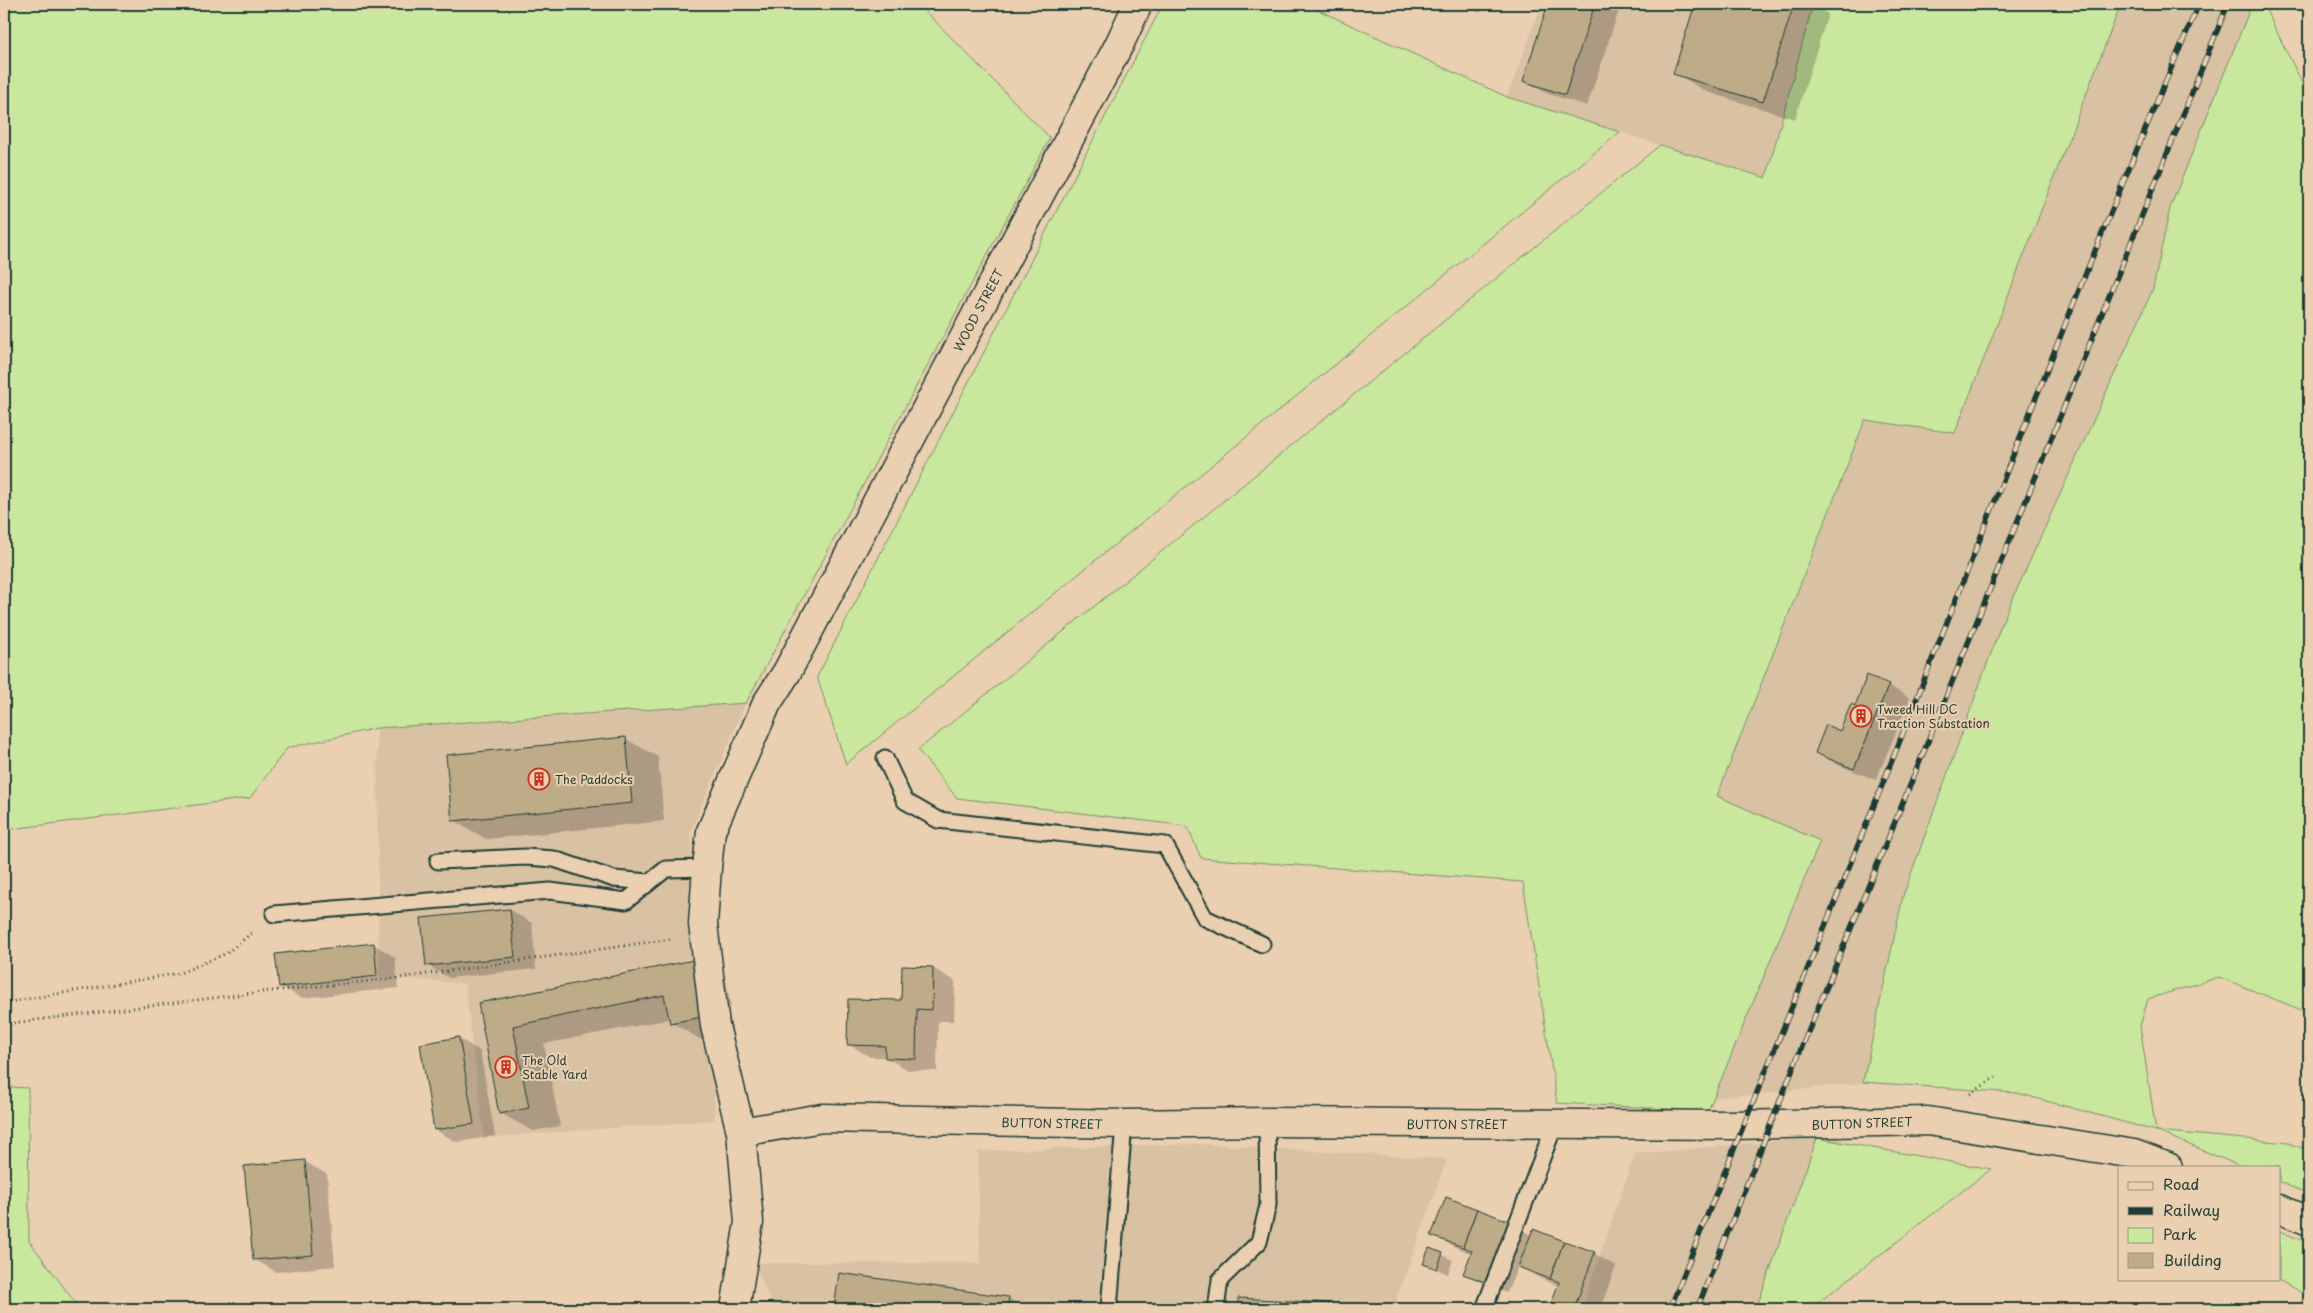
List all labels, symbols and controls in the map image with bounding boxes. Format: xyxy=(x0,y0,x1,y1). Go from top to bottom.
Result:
street label: WOOD STREET xyxy=(949,265,1008,355)
place label: Tweed Hill DC Traction Substation xyxy=(1877,700,1990,732)
building icon: Tweed Hill DC Traction Substation xyxy=(1849,704,1873,728)
building icon: The Paddocks xyxy=(527,767,551,791)
place label: The Paddocks xyxy=(555,770,633,788)
place label: The Old Stable Yard xyxy=(522,1051,588,1083)
building icon: The Old Stable Yard xyxy=(494,1055,518,1079)
street label: BUTTON STREET xyxy=(1811,1112,1914,1134)
street label: BUTTON STREET xyxy=(1001,1113,1104,1133)
street label: BUTTON STREET xyxy=(1406,1115,1508,1133)
legend xyxy=(2118,1166,2280,1280)
text: Road xyxy=(2163,1172,2199,1195)
text: Railway xyxy=(2163,1198,2220,1221)
text: Park xyxy=(2163,1222,2197,1245)
text: Building xyxy=(2163,1248,2222,1271)

